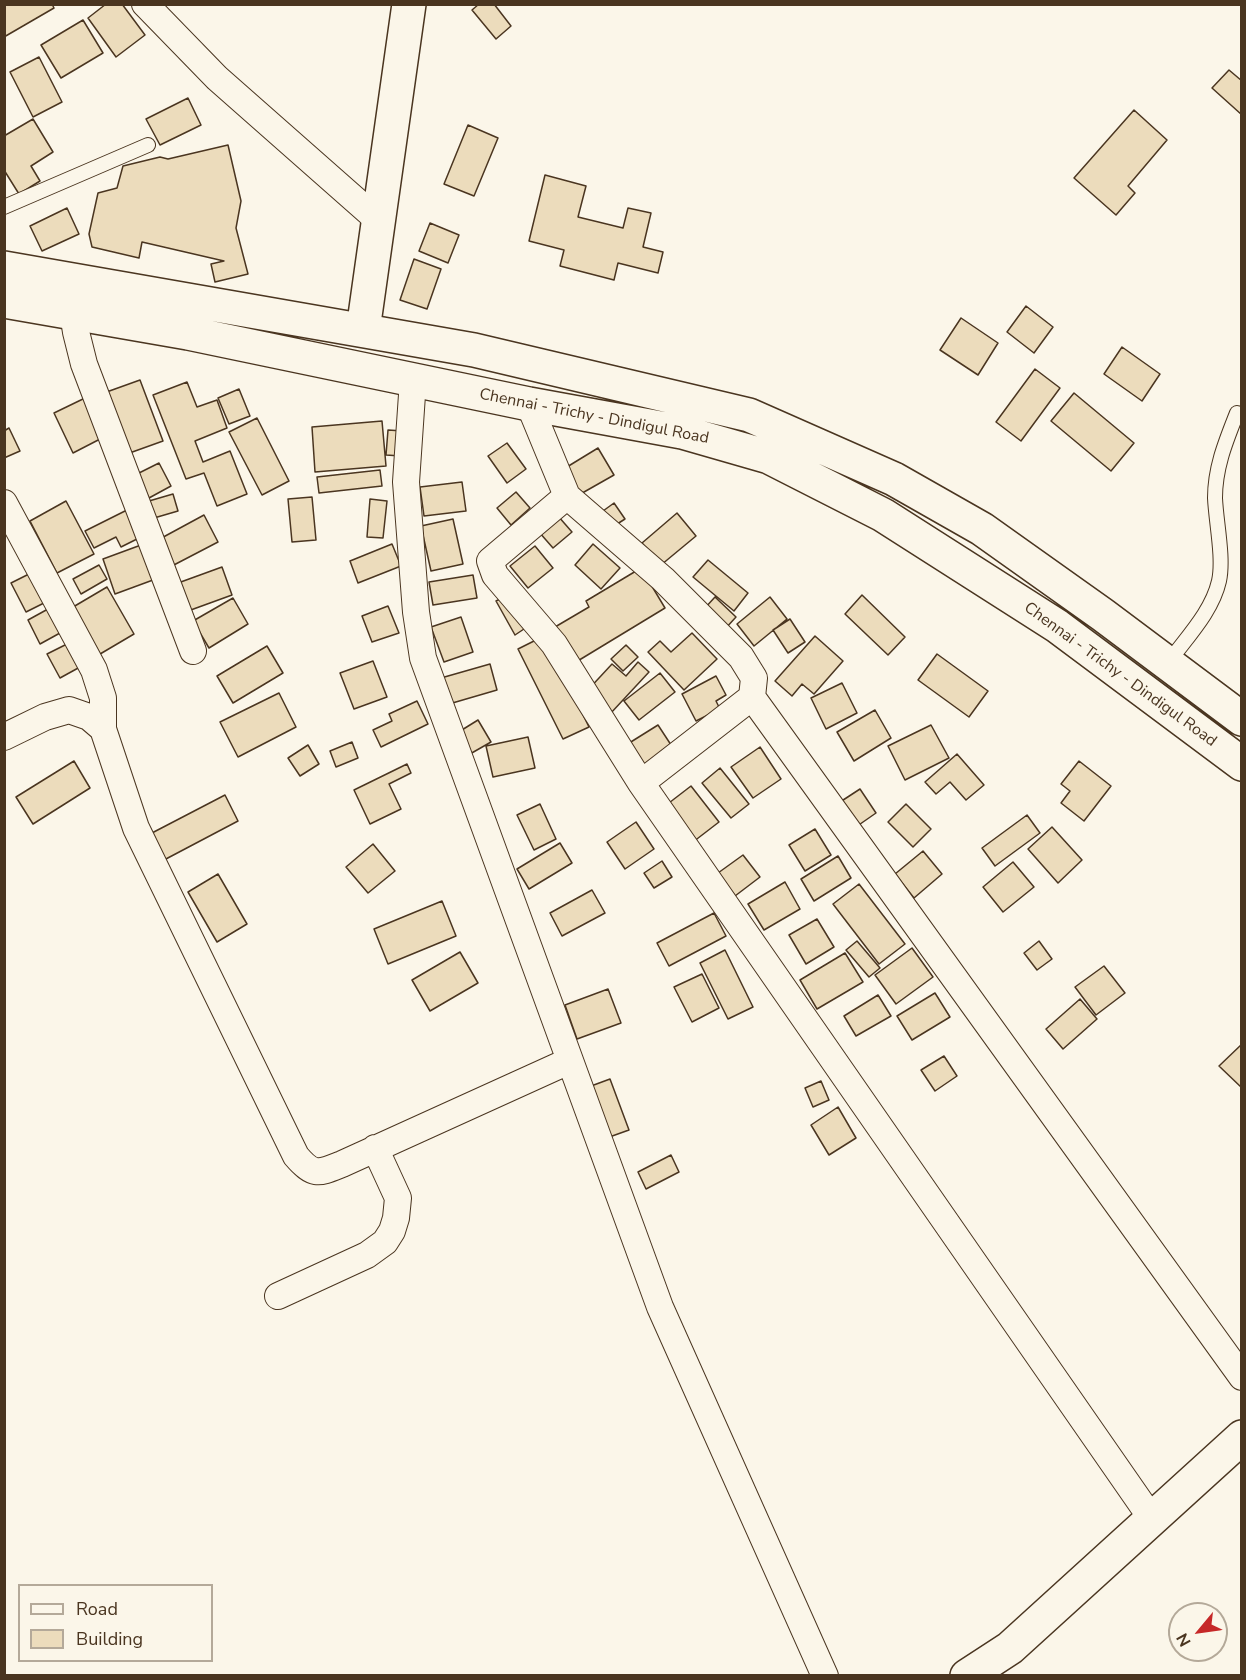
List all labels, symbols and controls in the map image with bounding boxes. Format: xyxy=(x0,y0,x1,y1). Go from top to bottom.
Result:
street label: Chennai - Trichy - Dindigul Road xyxy=(478,385,710,449)
street label: Chennai - Trichy - Dindigul Road xyxy=(1020,599,1220,751)
legend xyxy=(18,1584,213,1662)
text: Road xyxy=(76,1597,118,1621)
north arrow xyxy=(1168,1602,1228,1662)
text: Building xyxy=(76,1627,143,1651)
text: N xyxy=(1171,1629,1197,1650)

